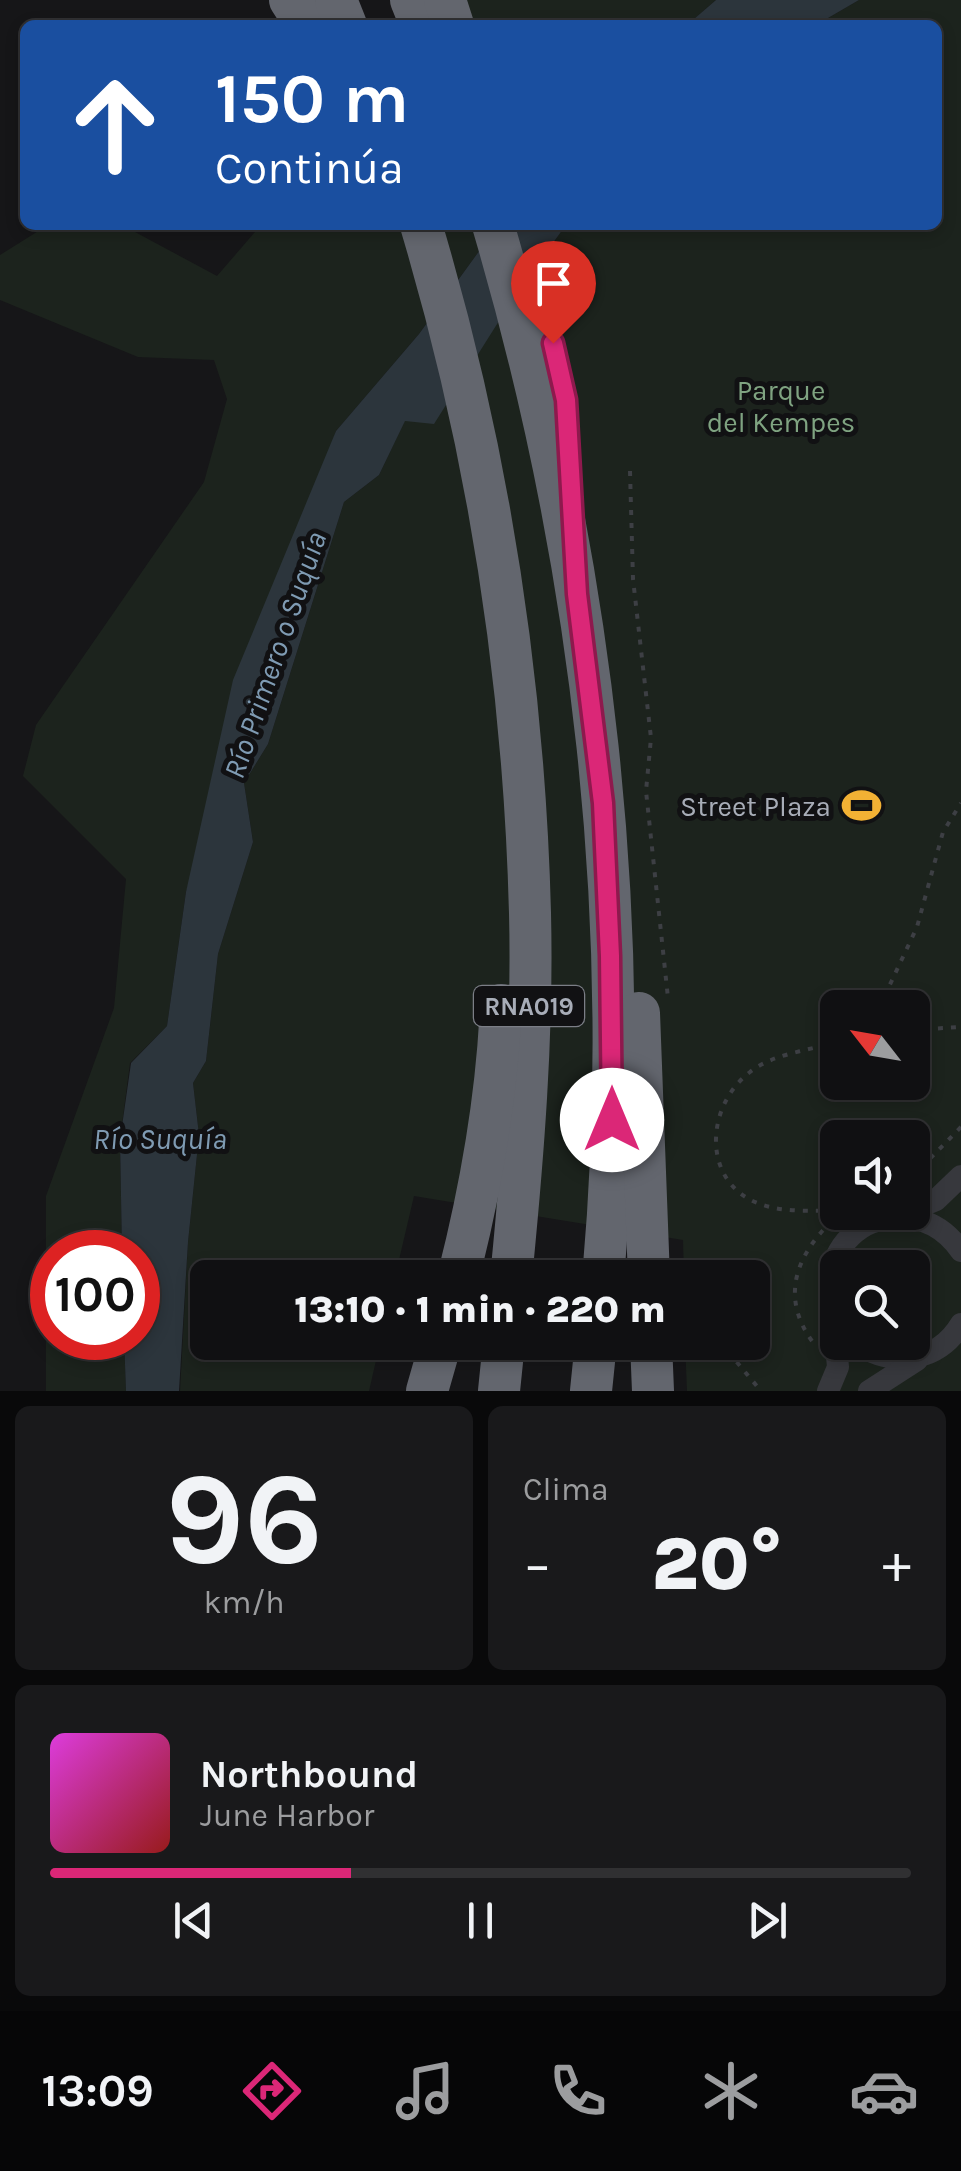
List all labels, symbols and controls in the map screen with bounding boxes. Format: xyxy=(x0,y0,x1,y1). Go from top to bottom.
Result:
text: 150 m xyxy=(215,58,409,140)
icon: ahead xyxy=(50,60,180,190)
text: Continúa xyxy=(215,142,404,194)
pin xyxy=(511,241,596,344)
icon: arrive xyxy=(526,256,581,311)
park label: Parque del Kempes xyxy=(707,374,855,439)
water label: Río Primero o Suquía xyxy=(216,527,334,783)
sports icon: Street Plaza xyxy=(840,785,882,827)
place label: Street Plaza xyxy=(680,790,831,823)
road number: RNA019 xyxy=(474,986,584,1026)
north arrow xyxy=(820,990,930,1100)
map controls xyxy=(820,990,930,1360)
position arrow xyxy=(560,1068,664,1172)
button: sound xyxy=(820,1120,930,1230)
water label: Río Suquía xyxy=(93,1121,227,1157)
speed limit sign: 100 xyxy=(30,1230,160,1360)
button: search xyxy=(820,1250,930,1360)
text: 13:10 · 1 min · 220 m xyxy=(294,1287,666,1332)
text: 96 xyxy=(165,1443,323,1595)
text: Clima xyxy=(523,1471,609,1508)
text: 20° xyxy=(652,1520,782,1608)
text: − xyxy=(523,1532,552,1596)
text: + xyxy=(882,1532,911,1596)
text: km/h xyxy=(203,1584,285,1621)
text: Northbound xyxy=(200,1752,418,1797)
text: June Harbor xyxy=(200,1797,374,1834)
icon: previous xyxy=(166,1893,221,1948)
icon: pause xyxy=(453,1893,508,1948)
icon: next xyxy=(740,1893,795,1948)
icon: directions xyxy=(237,2056,307,2126)
icon: music xyxy=(390,2056,460,2126)
icon: phone xyxy=(543,2056,613,2126)
icon: climate xyxy=(696,2056,766,2126)
icon: car xyxy=(849,2056,919,2126)
text: 13:09 xyxy=(42,2065,154,2117)

